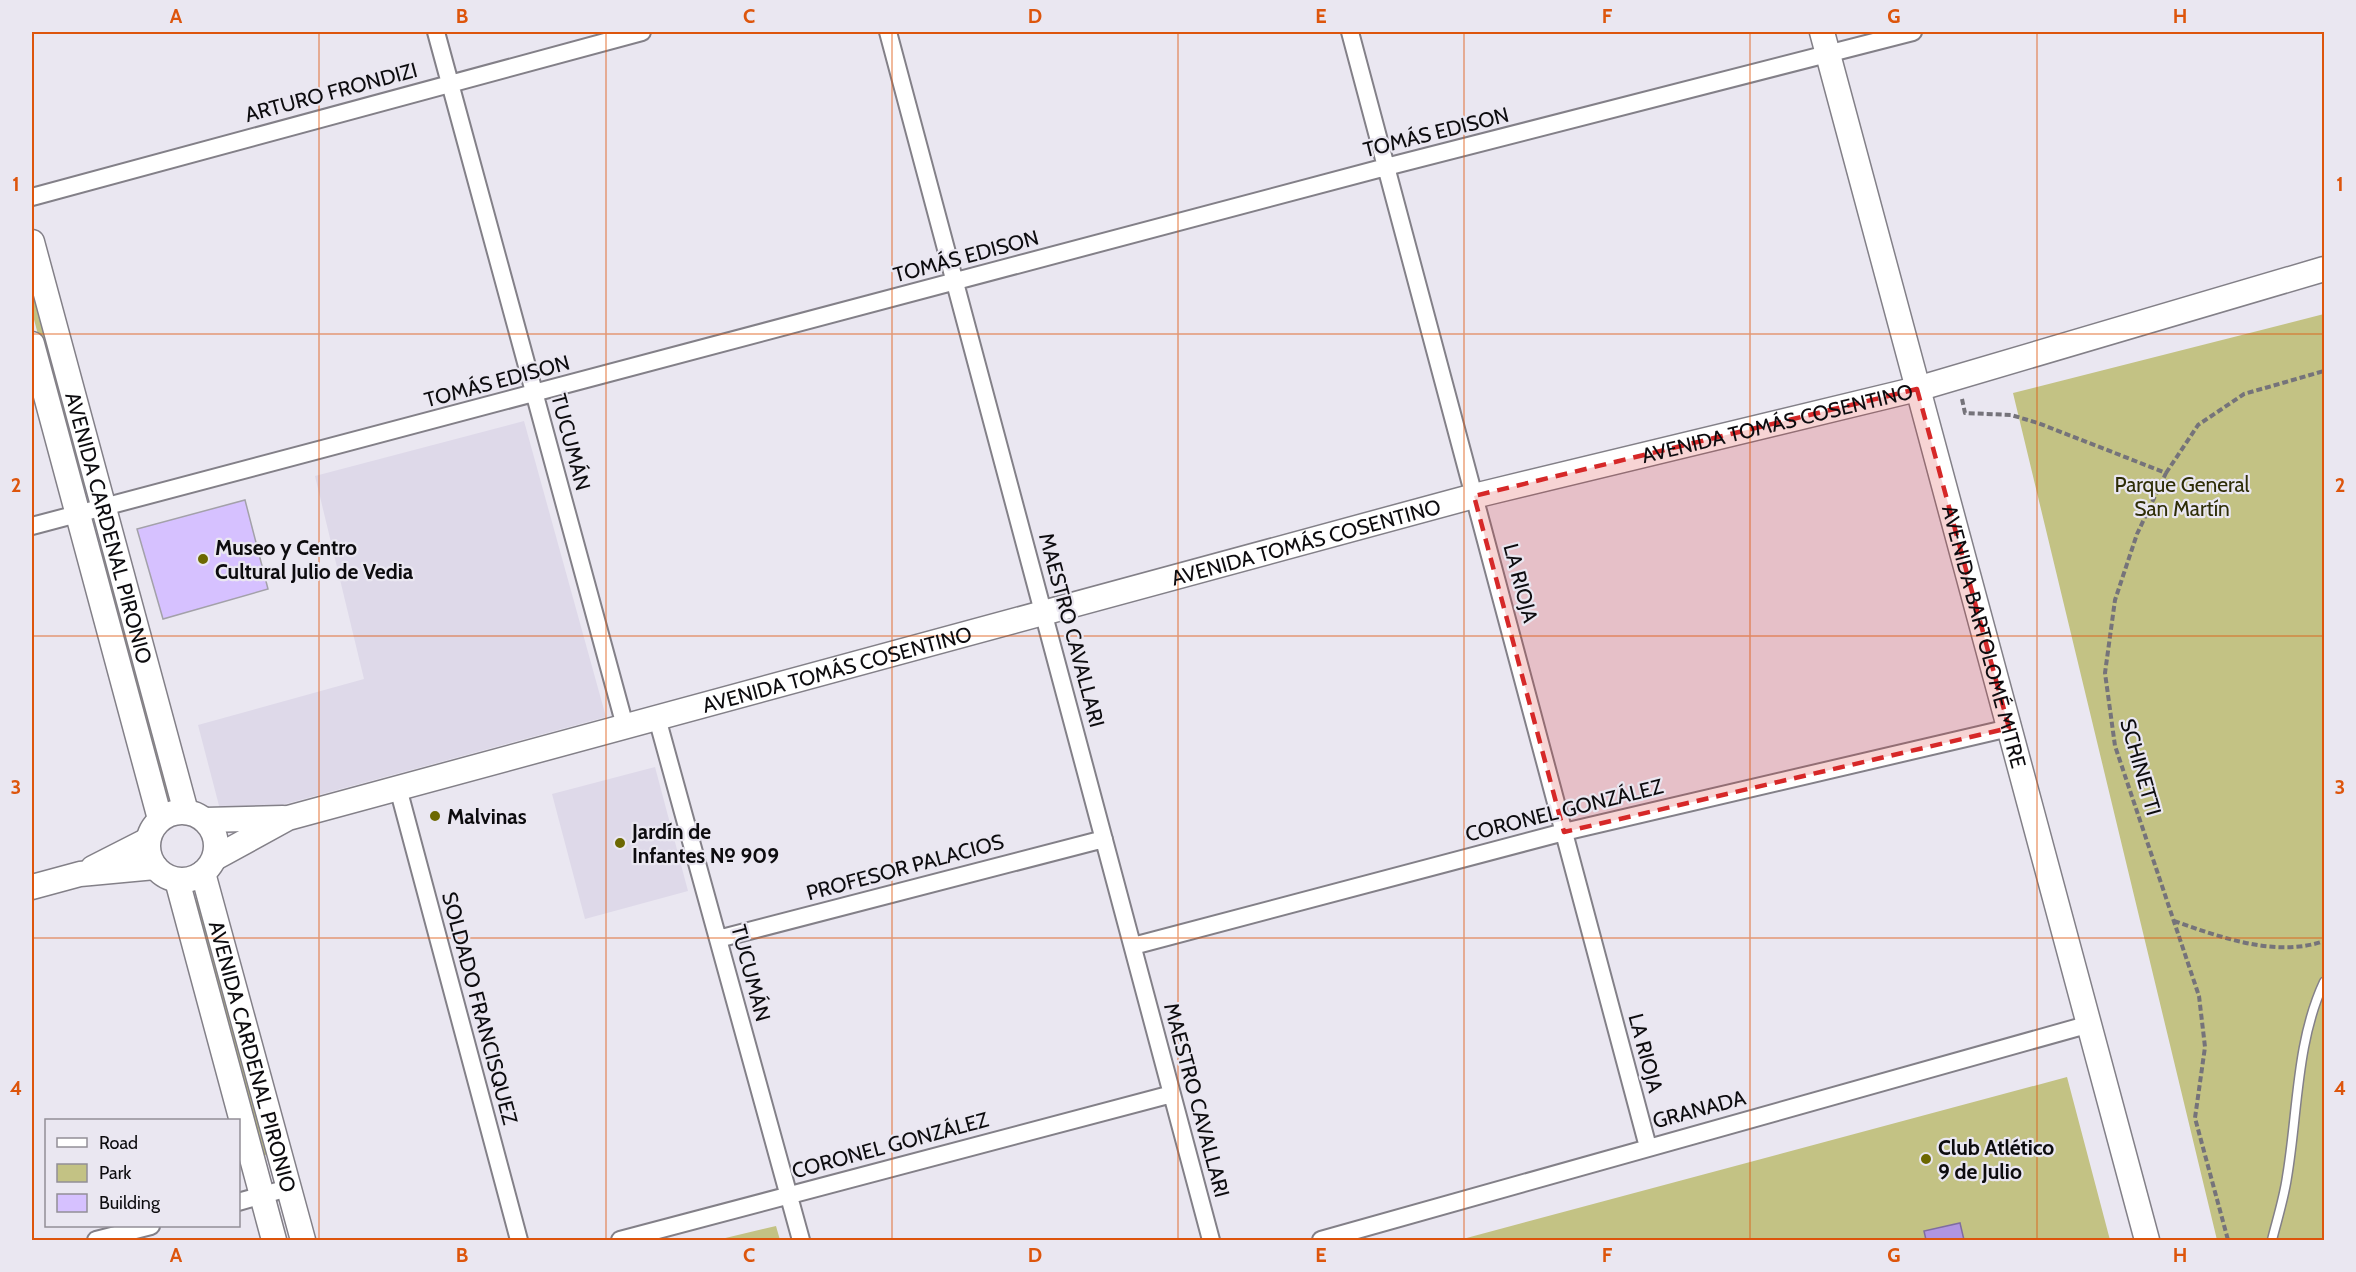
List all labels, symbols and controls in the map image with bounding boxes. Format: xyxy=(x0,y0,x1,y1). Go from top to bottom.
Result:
text: A xyxy=(170,4,183,28)
text: B xyxy=(456,4,468,28)
text: C xyxy=(743,4,755,28)
text: D xyxy=(1028,4,1042,28)
text: E xyxy=(1315,4,1327,28)
text: F xyxy=(1602,4,1613,28)
text: G xyxy=(1887,4,1901,28)
text: H xyxy=(2173,4,2187,28)
street label: ARTURO FRONDIZI xyxy=(242,57,420,127)
street label: TOMÁS EDISON xyxy=(1361,102,1511,162)
text: 1 xyxy=(12,172,20,196)
text: 1 xyxy=(2336,172,2344,196)
street label: TOMÁS EDISON xyxy=(891,225,1041,287)
street label: TOMÁS EDISON xyxy=(422,350,572,412)
street label: AVENIDA TOMÁS COSENTINO xyxy=(1639,378,1915,468)
street label: AVENIDA CARDENAL PIRONIO xyxy=(61,389,158,666)
street label: TUCUMÁN xyxy=(546,391,596,493)
park label: Parque General San Martín xyxy=(2114,472,2250,521)
text: 2 xyxy=(11,473,21,497)
text: 2 xyxy=(2335,473,2345,497)
street label: AVENIDA TOMÁS COSENTINO xyxy=(1168,493,1443,590)
street label: AVENIDA BARTOLOMÉ MITRE xyxy=(1937,502,2032,771)
street label: MAESTRO CAVALLARI xyxy=(1034,530,1110,730)
place label: Museo y Centro Cultural Julio de Vedia xyxy=(215,535,414,584)
street label: LA RIOJA xyxy=(1498,541,1544,625)
marker: Museo y Centro Cultural Julio de Vedia xyxy=(196,552,210,566)
street label: AVENIDA TOMÁS COSENTINO xyxy=(699,620,974,717)
street label: SCHINETTI xyxy=(2115,716,2167,818)
street label: CORONEL GONZÁLEZ xyxy=(1463,773,1666,847)
text: 3 xyxy=(11,775,21,799)
text: 3 xyxy=(2335,775,2345,799)
place label: Malvinas xyxy=(447,804,527,829)
marker: Malvinas xyxy=(428,809,442,823)
place label: Jardín de Infantes № 909 xyxy=(631,819,779,868)
street label: PROFESOR PALACIOS xyxy=(804,829,1006,905)
marker: Jardín de Infantes № 909 xyxy=(613,836,627,850)
street label: SOLDADO FRANCISQUEZ xyxy=(437,889,523,1127)
street label: AVENIDA CARDENAL PIRONIO xyxy=(204,918,302,1195)
street label: TUCUMÁN xyxy=(726,922,776,1024)
street label: MAESTRO CAVALLARI xyxy=(1159,1000,1235,1200)
street label: LA RIOJA xyxy=(1623,1011,1669,1095)
text: 4 xyxy=(10,1076,22,1100)
text: 4 xyxy=(2334,1076,2346,1100)
street label: GRANADA xyxy=(1650,1085,1748,1133)
street label: CORONEL GONZÁLEZ xyxy=(789,1107,991,1183)
legend xyxy=(45,1119,240,1227)
text: Road xyxy=(99,1132,138,1154)
place label: Club Atlético 9 de Julio xyxy=(1938,1135,2054,1184)
marker: Club Atlético 9 de Julio xyxy=(1919,1152,1933,1166)
text: Park xyxy=(99,1162,132,1184)
text: Building xyxy=(99,1192,161,1214)
text: A xyxy=(170,1243,183,1267)
text: B xyxy=(456,1243,468,1267)
text: C xyxy=(743,1243,755,1267)
text: D xyxy=(1028,1243,1042,1267)
text: E xyxy=(1315,1243,1327,1267)
text: F xyxy=(1602,1243,1613,1267)
text: G xyxy=(1887,1243,1901,1267)
text: H xyxy=(2173,1243,2187,1267)

